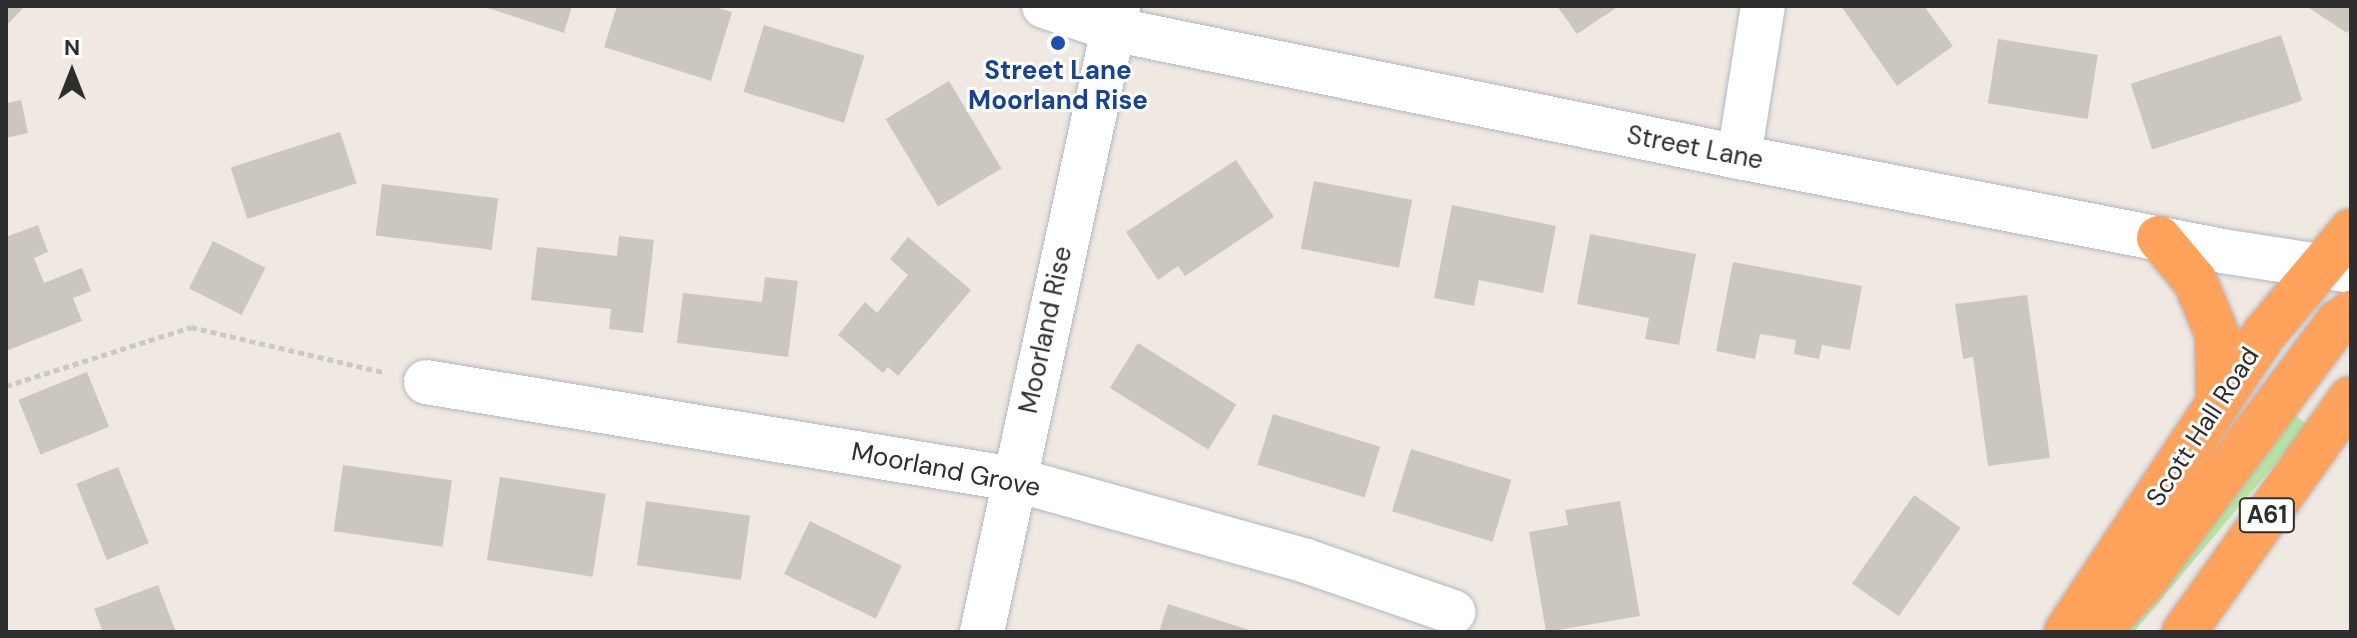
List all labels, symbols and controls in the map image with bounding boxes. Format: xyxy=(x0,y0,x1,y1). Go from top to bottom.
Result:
north arrow xyxy=(32,32,112,112)
text: N xyxy=(64,33,80,62)
marker: Street Lane Moorland Rise xyxy=(1049,34,1067,52)
place label: Street Lane Moorland Rise xyxy=(968,55,1148,116)
street label: Street Lane xyxy=(1624,120,1766,176)
street label: Moorland Rise xyxy=(1013,244,1079,416)
street label: Scott Hall Road xyxy=(2140,342,2266,512)
street label: Moorland Grove xyxy=(849,436,1043,504)
road number: A61 xyxy=(2237,495,2297,535)

